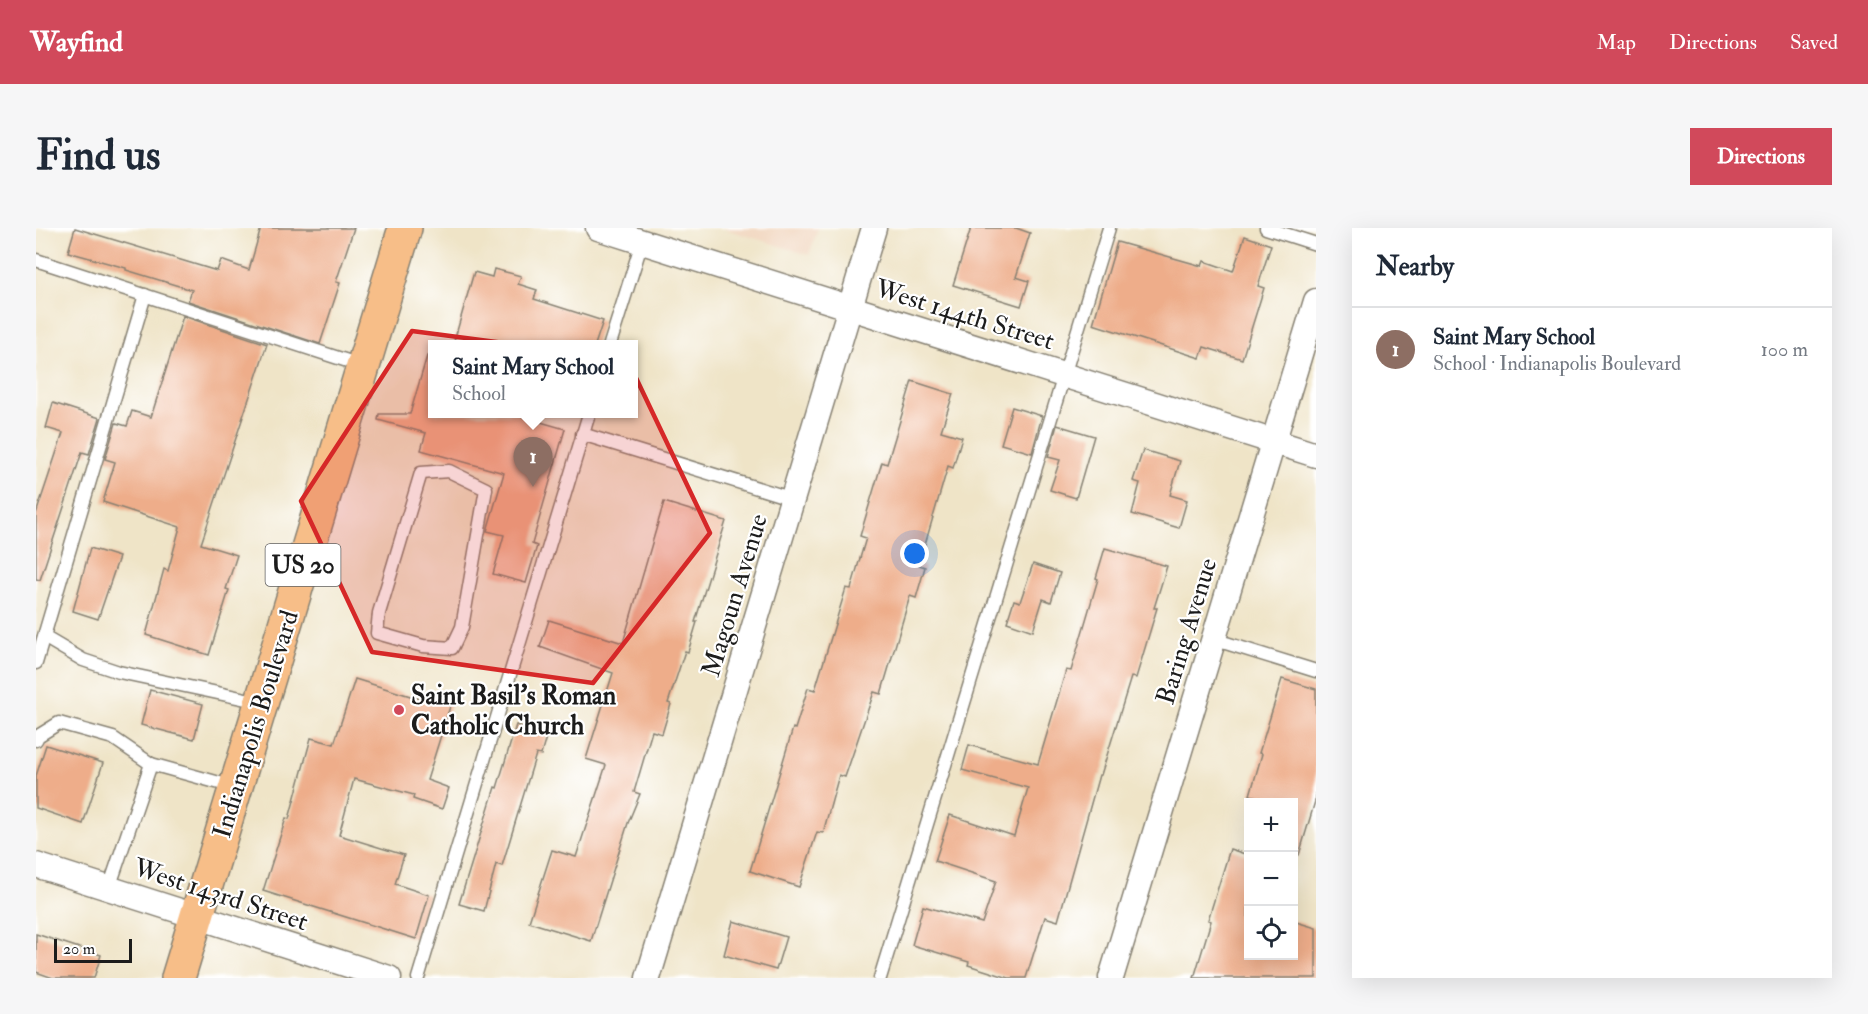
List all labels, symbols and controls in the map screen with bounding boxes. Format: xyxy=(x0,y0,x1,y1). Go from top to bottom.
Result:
text: Wayfind xyxy=(30,25,123,60)
text: Map xyxy=(1596,29,1636,56)
text: Directions xyxy=(1669,29,1757,56)
text: Saved xyxy=(1790,29,1838,56)
button: Directions xyxy=(1690,128,1832,185)
text: Find us xyxy=(36,130,160,182)
text: Nearby xyxy=(1376,251,1454,283)
street label: West 144th Street xyxy=(870,272,1058,357)
text: Saint Mary School xyxy=(1433,323,1595,351)
text: 1 xyxy=(1392,337,1399,362)
text: 100 m xyxy=(1761,337,1808,362)
popup xyxy=(428,340,638,418)
text: School · Indianapolis Boulevard xyxy=(1433,351,1681,376)
text: Saint Mary School xyxy=(452,353,614,381)
text: School xyxy=(452,381,506,406)
pin: 1 xyxy=(514,438,552,487)
street label: Magoun Avenue xyxy=(695,510,775,681)
your location xyxy=(900,539,929,568)
road number: US 20 xyxy=(266,544,340,586)
street label: Baring Avenue xyxy=(1150,554,1224,708)
street label: Indianapolis Boulevard xyxy=(206,606,307,842)
place label: Saint Basil's Roman Catholic Church xyxy=(411,680,617,742)
marker: Saint Basil's Roman Catholic Church xyxy=(392,703,406,717)
map controls xyxy=(1244,798,1298,960)
button: + xyxy=(1244,798,1298,852)
street label: West 143rd Street xyxy=(128,851,312,938)
button: − xyxy=(1244,852,1298,906)
button: locate xyxy=(1244,906,1298,960)
scale bar xyxy=(54,936,132,964)
text: 20 m xyxy=(63,939,95,959)

